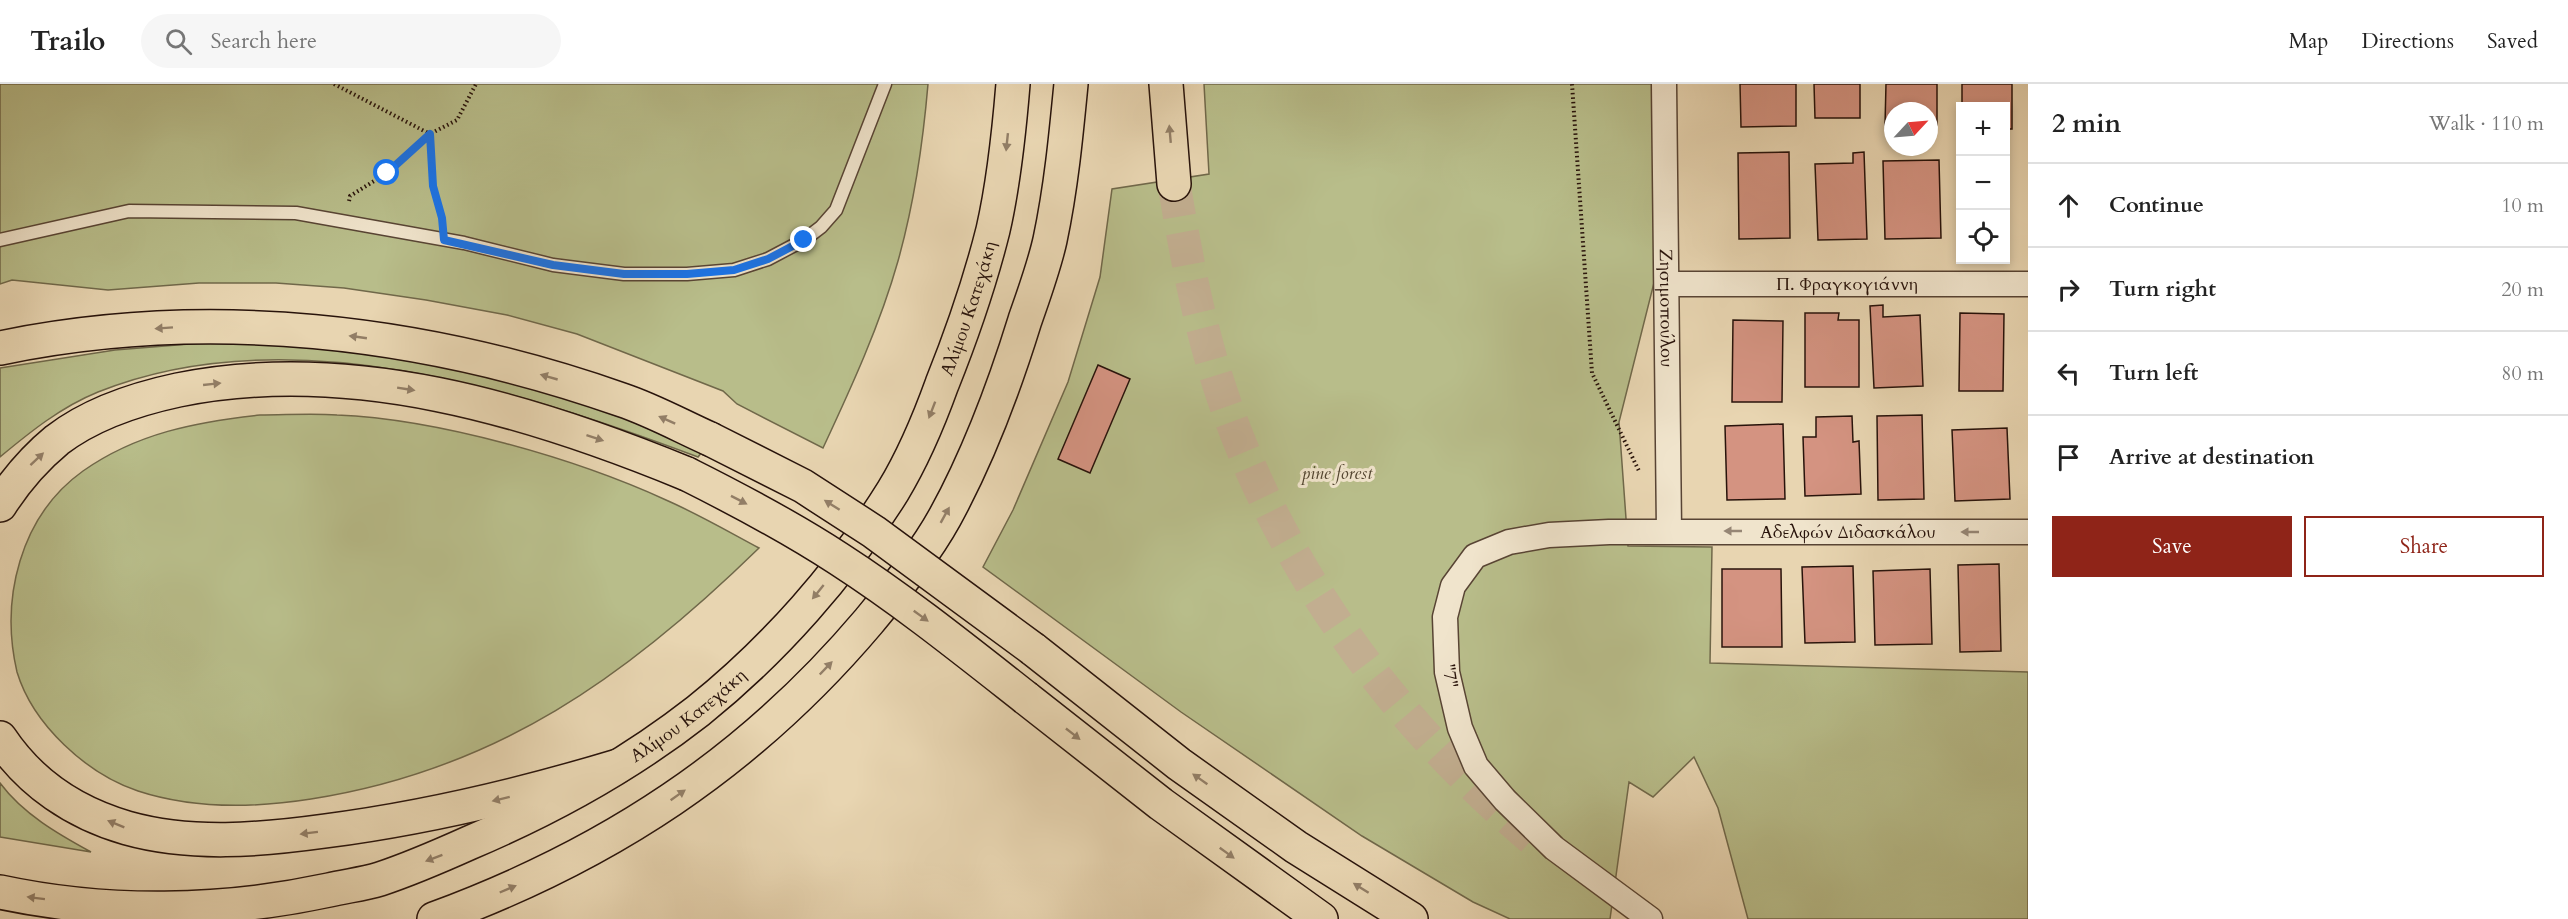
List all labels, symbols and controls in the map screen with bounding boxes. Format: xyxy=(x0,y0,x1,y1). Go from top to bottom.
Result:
search box xyxy=(141,14,561,68)
text: Trailo xyxy=(30,22,105,60)
icon: search xyxy=(162,25,195,58)
text: Search here xyxy=(210,26,317,56)
text: Map xyxy=(2288,27,2328,56)
text: Directions xyxy=(2361,27,2454,56)
text: Saved xyxy=(2487,27,2538,56)
north arrow xyxy=(1884,102,1938,156)
map controls xyxy=(1956,102,2010,264)
button: + xyxy=(1956,102,2010,156)
text: 2 min xyxy=(2052,106,2121,141)
text: Walk · 110 m xyxy=(2429,110,2544,137)
one-way arrow xyxy=(1165,124,1175,143)
one-way arrow xyxy=(1003,133,1012,152)
button: − xyxy=(1956,156,2010,210)
route start xyxy=(373,159,399,185)
icon: ahead xyxy=(2052,189,2085,222)
text: Continue xyxy=(2109,190,2204,220)
text: 10 m xyxy=(2501,192,2544,219)
button: locate xyxy=(1956,210,2010,264)
route end xyxy=(790,226,816,252)
street label: Αλίμου Κατεχάκη xyxy=(934,238,1002,379)
street label: Ζησιμοπούλου xyxy=(1653,248,1680,368)
street label: Π. Φραγκογιάννη xyxy=(1776,272,1918,297)
icon: right xyxy=(2052,273,2085,306)
text: Turn right xyxy=(2109,274,2216,304)
text: 20 m xyxy=(2501,276,2544,303)
one-way arrow xyxy=(154,323,173,332)
one-way arrow xyxy=(349,332,368,341)
icon: left xyxy=(2052,357,2085,390)
text: Turn left xyxy=(2109,358,2198,388)
text: 80 m xyxy=(2501,360,2544,387)
one-way arrow xyxy=(540,372,558,381)
one-way arrow xyxy=(203,379,222,389)
one-way arrow xyxy=(397,385,416,394)
one-way arrow xyxy=(927,401,937,419)
one-way arrow xyxy=(659,415,676,424)
one-way arrow xyxy=(586,434,604,443)
icon: arrive xyxy=(2052,441,2085,474)
text: Arrive at destination xyxy=(2109,442,2314,472)
one-way arrow xyxy=(29,453,43,467)
park label: pine forest xyxy=(1300,461,1373,486)
one-way arrow xyxy=(730,495,748,505)
one-way arrow xyxy=(824,500,840,511)
one-way arrow xyxy=(940,506,950,523)
button: Save xyxy=(2052,516,2292,577)
button: Share xyxy=(2304,516,2544,577)
street label: Αδελφών Διδασκάλου xyxy=(1760,520,1936,545)
one-way arrow xyxy=(1723,526,1742,536)
one-way arrow xyxy=(1960,527,1979,537)
one-way arrow xyxy=(812,584,825,600)
one-way arrow xyxy=(913,610,929,622)
one-way arrow xyxy=(819,661,833,676)
street label: "7" xyxy=(1436,662,1464,690)
street label: Αλίμου Κατεχάκη xyxy=(625,663,752,768)
one-way arrow xyxy=(1065,728,1080,740)
one-way arrow xyxy=(1192,773,1208,785)
one-way arrow xyxy=(670,789,686,801)
one-way arrow xyxy=(492,795,510,805)
one-way arrow xyxy=(107,819,125,828)
one-way arrow xyxy=(300,829,319,838)
one-way arrow xyxy=(1219,847,1235,859)
one-way arrow xyxy=(425,853,443,863)
one-way arrow xyxy=(1353,882,1369,893)
one-way arrow xyxy=(500,885,517,894)
one-way arrow xyxy=(27,893,46,903)

